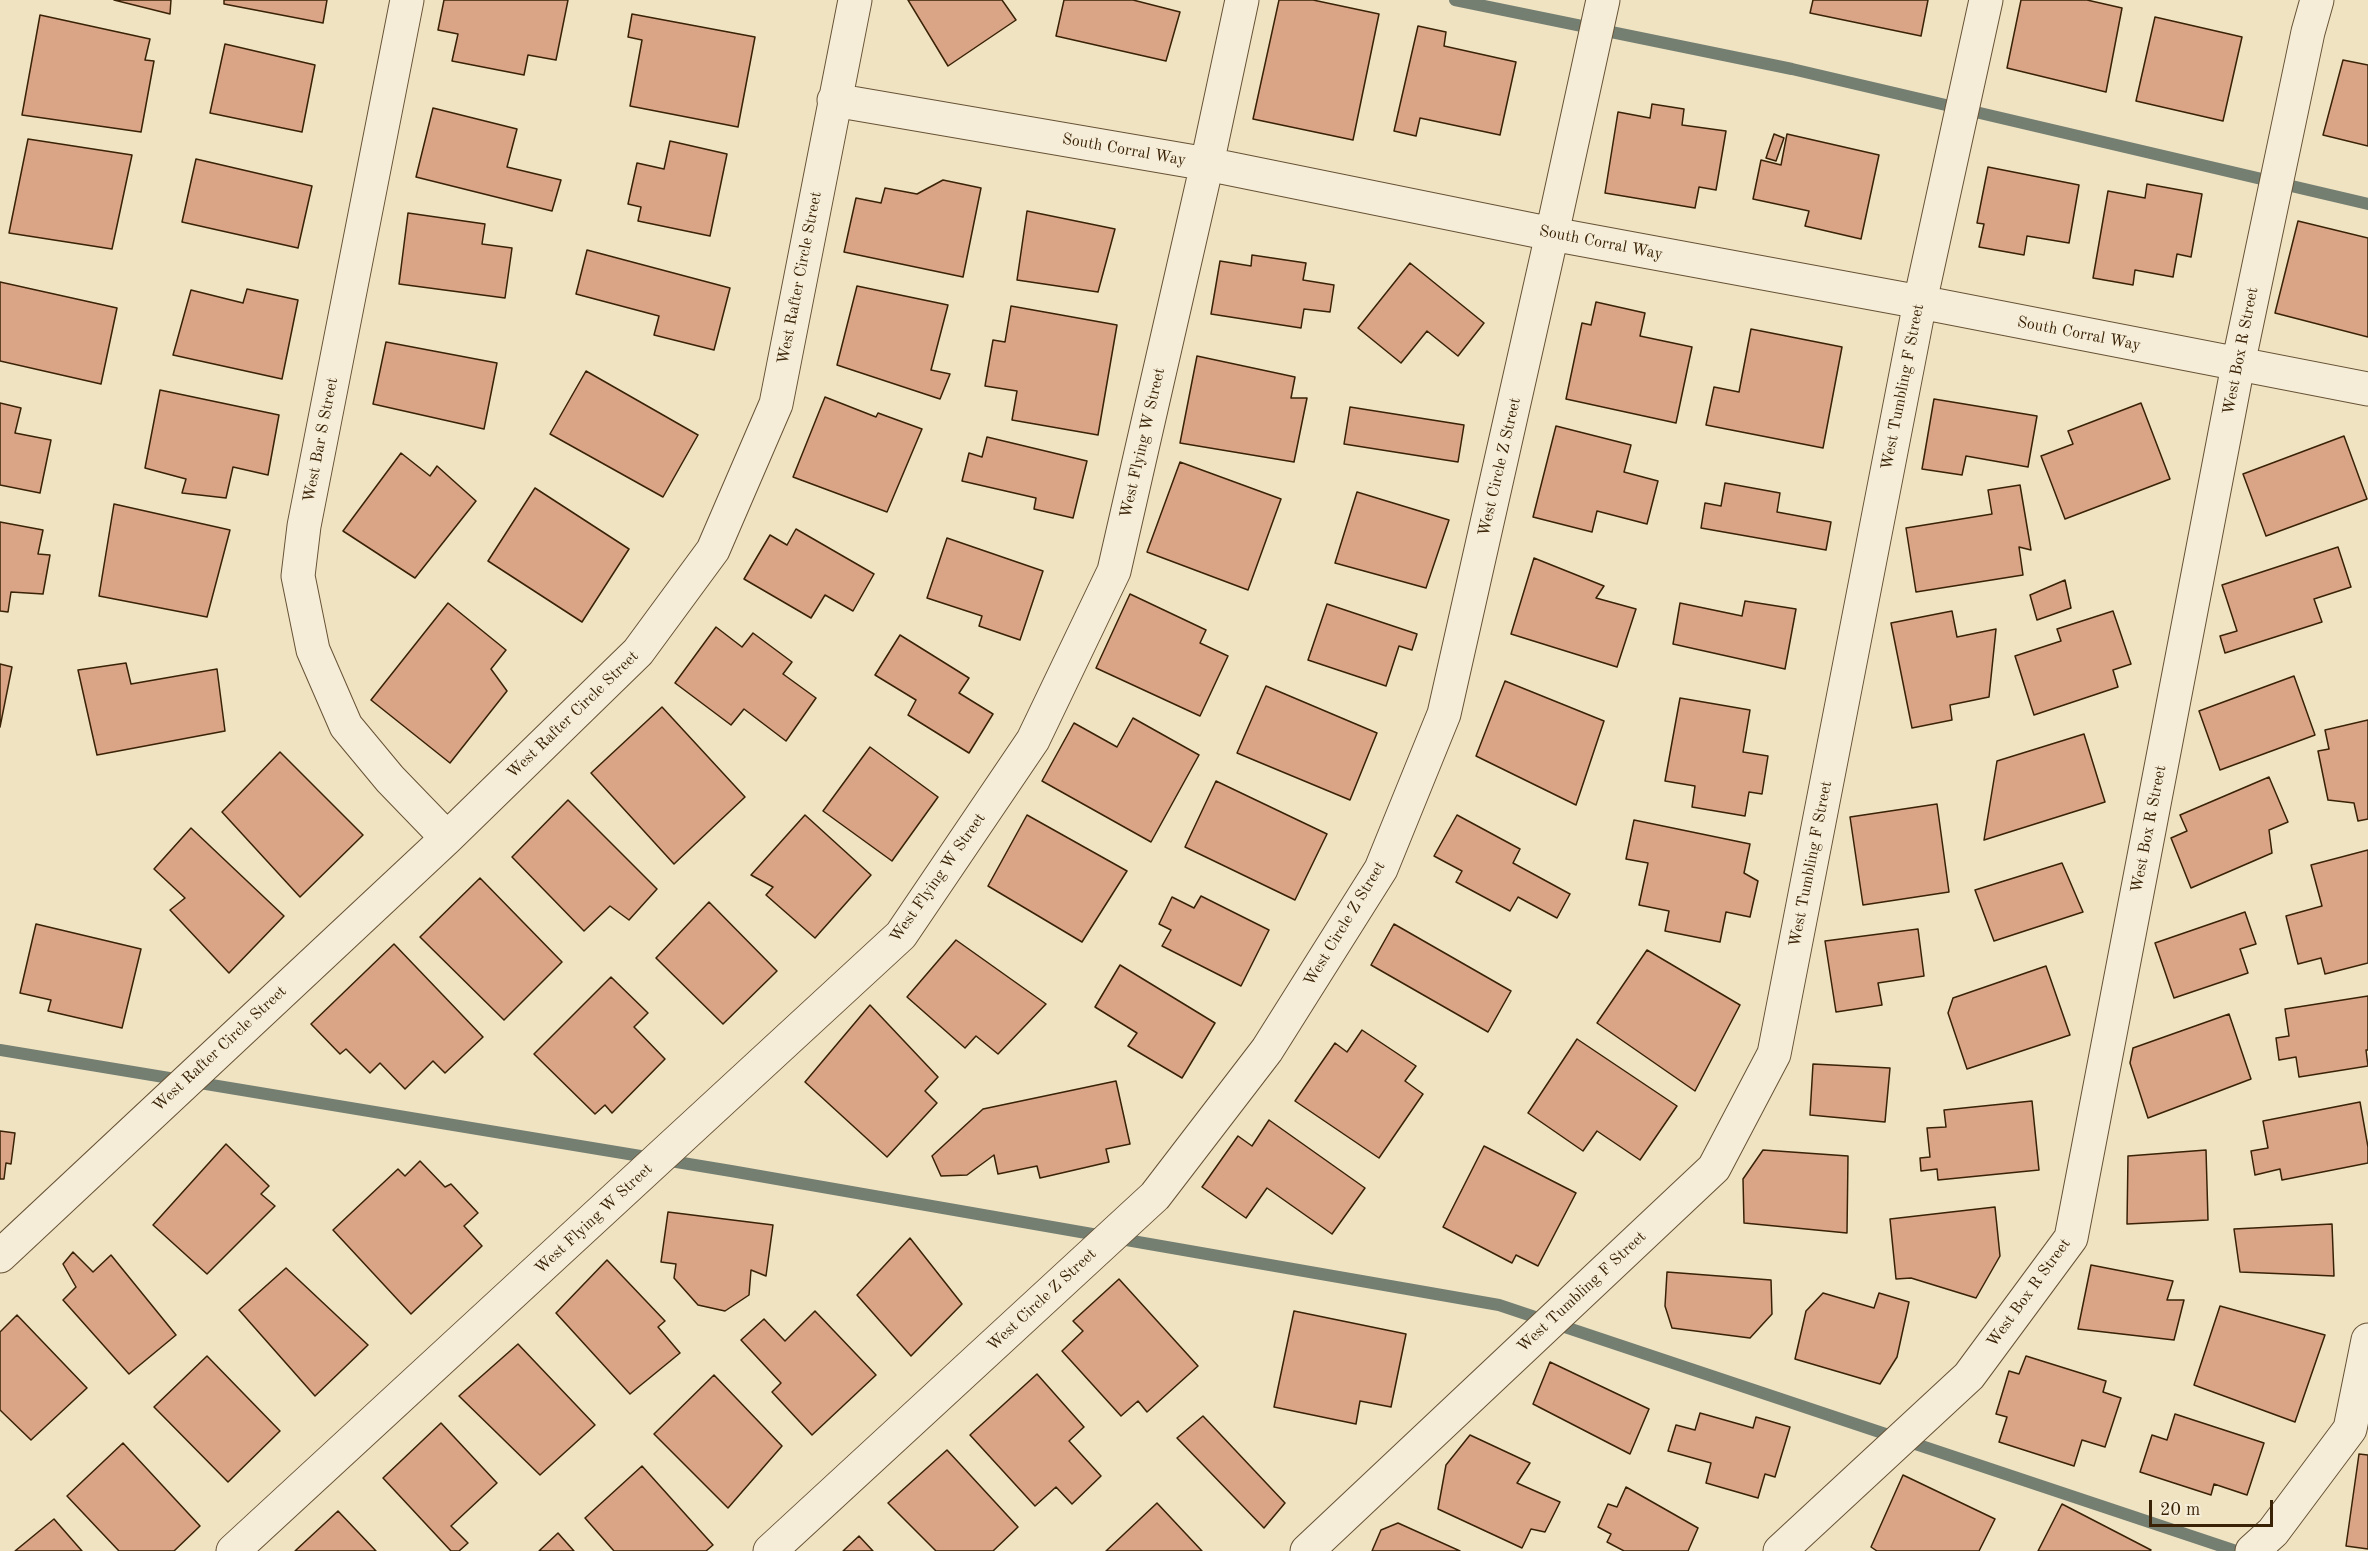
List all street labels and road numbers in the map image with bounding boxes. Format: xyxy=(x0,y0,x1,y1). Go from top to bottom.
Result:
street label: South Corral Way xyxy=(1060,130,1188,170)
street label: West Rafter Circle Street xyxy=(774,190,826,366)
street label: South Corral Way xyxy=(1538,222,1664,264)
street label: West Box R Street xyxy=(2219,286,2263,416)
street label: West Tumbling F Street xyxy=(1877,302,1929,472)
street label: South Corral Way xyxy=(2016,313,2142,355)
street label: West Flying W Street xyxy=(1116,366,1170,520)
street label: West Bar S Street xyxy=(299,376,343,504)
street label: West Circle Z Street xyxy=(1475,396,1525,538)
street label: West Rafter Circle Street xyxy=(503,647,643,783)
street label: West Box R Street xyxy=(2127,764,2171,894)
street label: West Tumbling F Street xyxy=(1785,779,1837,949)
street label: West Flying W Street xyxy=(886,810,990,946)
street label: West Circle Z Street xyxy=(1300,858,1390,990)
street label: West Rafter Circle Street xyxy=(149,982,291,1116)
street label: West Flying W Street xyxy=(531,1160,657,1278)
street label: West Tumbling F Street xyxy=(1514,1227,1650,1357)
street label: West Box R Street xyxy=(1983,1235,2075,1351)
street label: West Circle Z Street xyxy=(984,1245,1100,1355)

